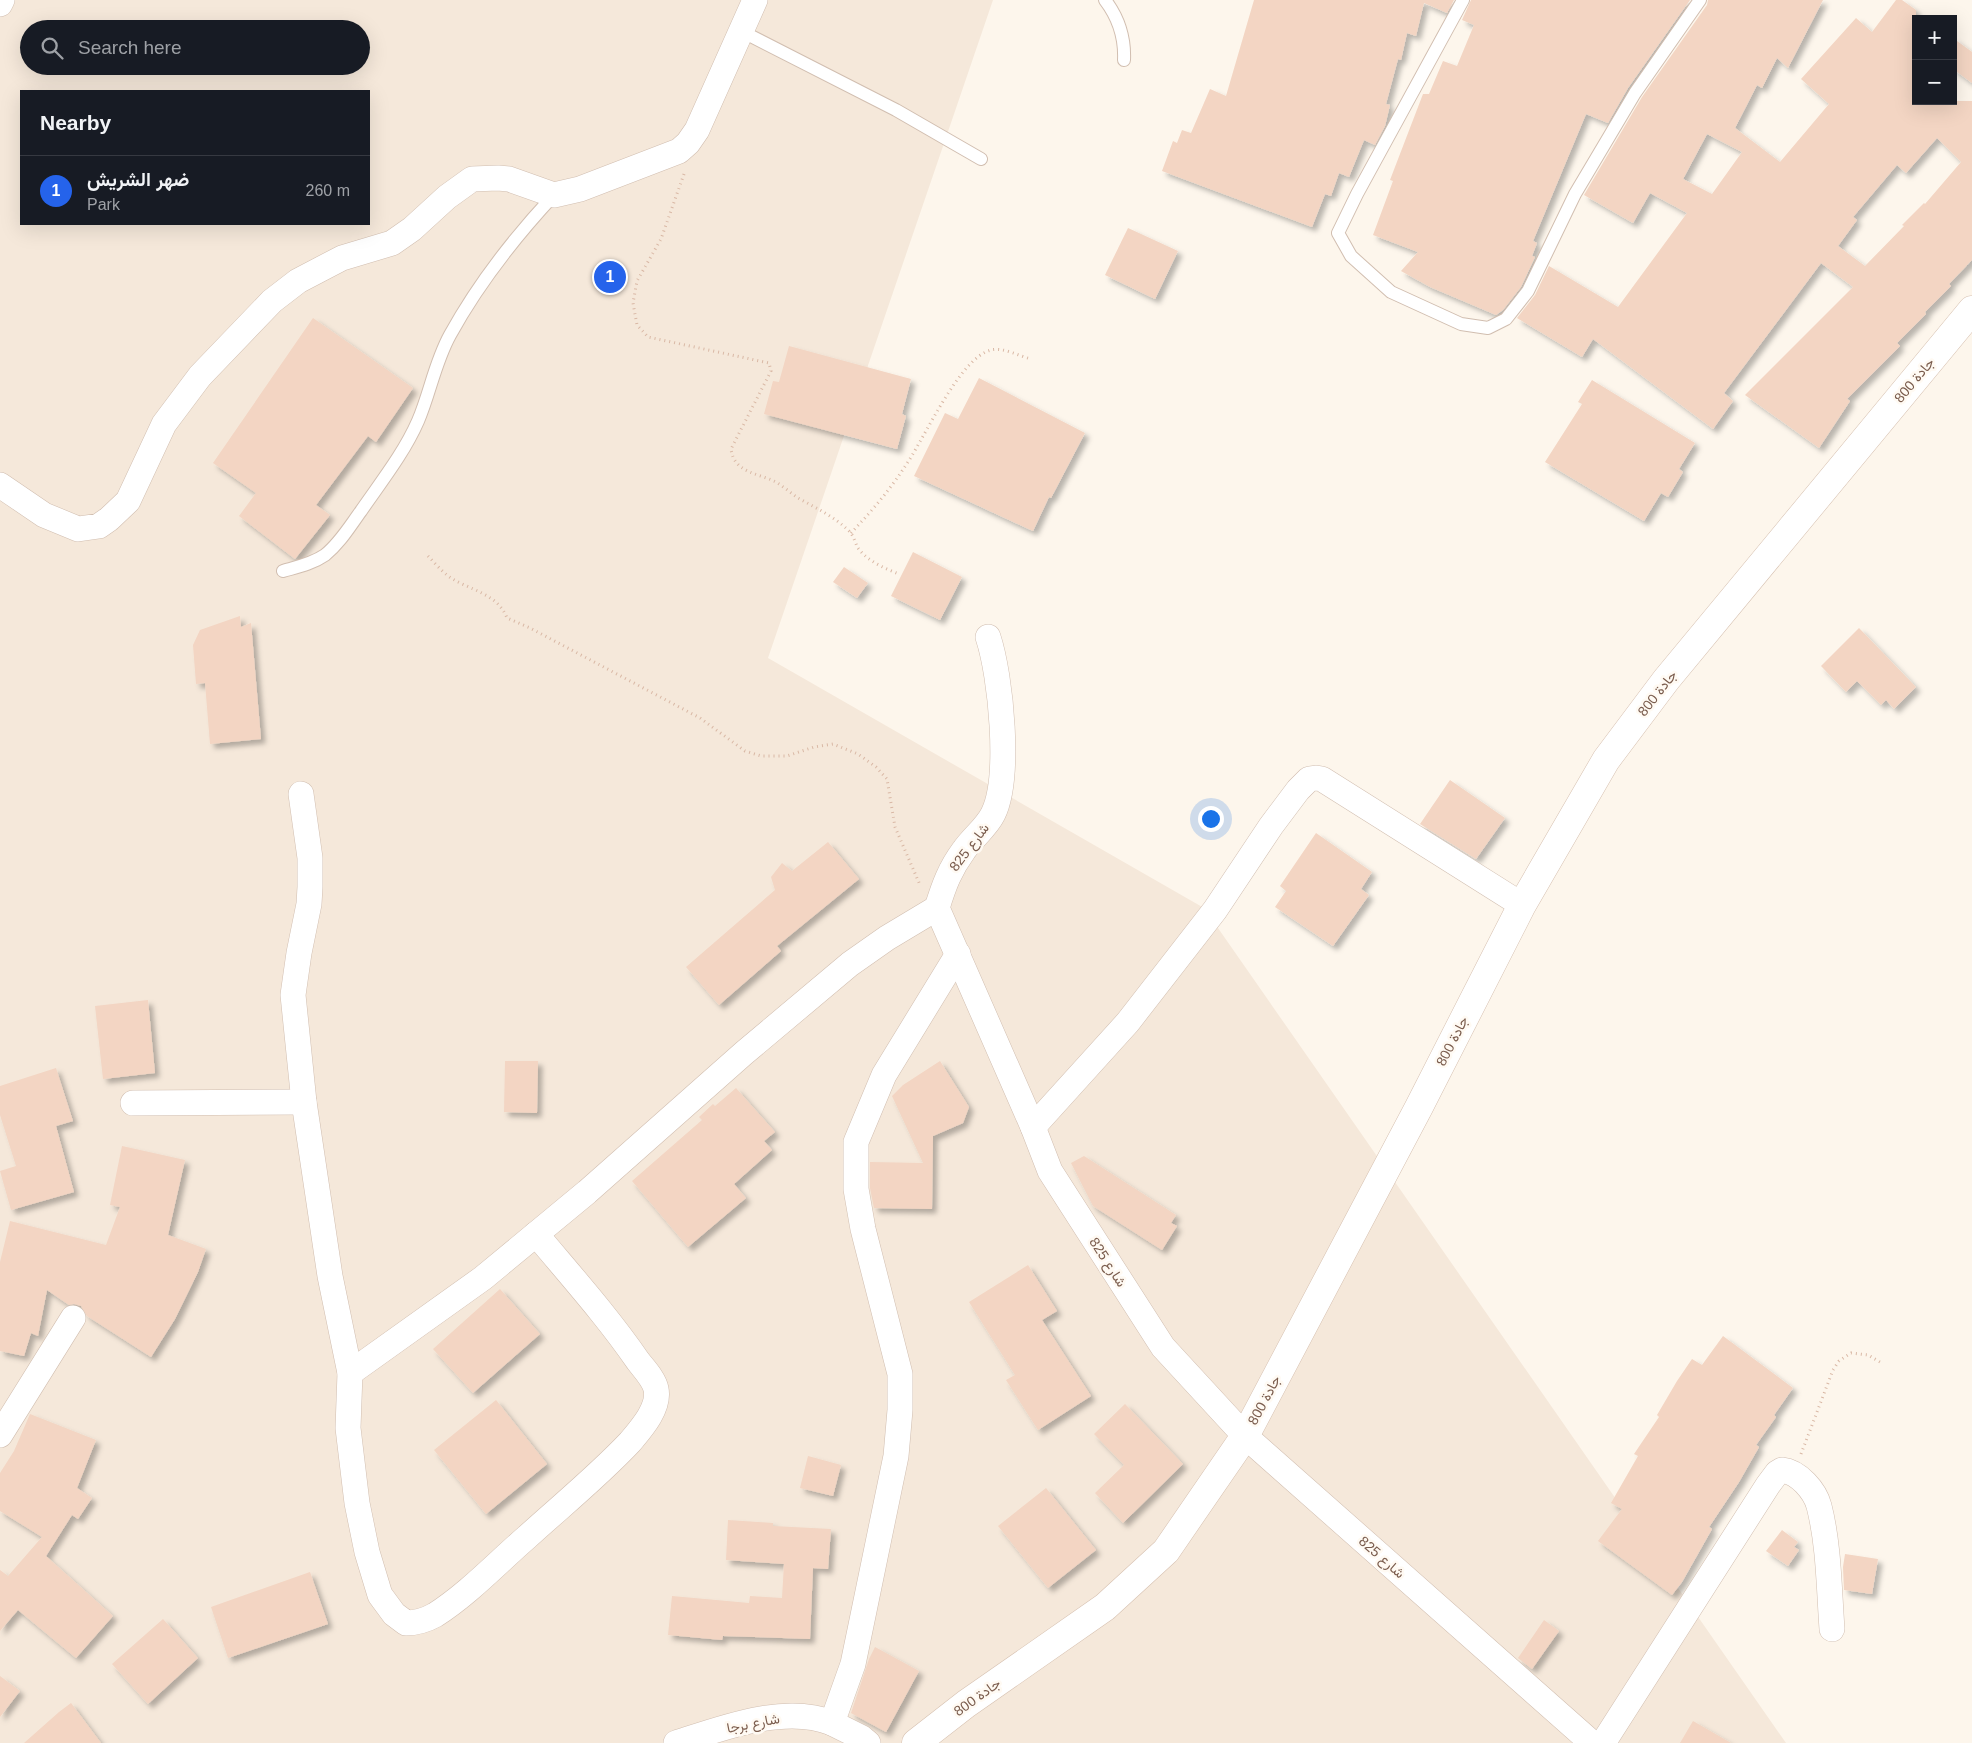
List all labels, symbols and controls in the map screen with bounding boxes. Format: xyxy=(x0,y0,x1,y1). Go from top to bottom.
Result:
map controls xyxy=(1912,15,1957,105)
button: + xyxy=(1912,15,1957,60)
search box xyxy=(20,20,370,75)
icon: search xyxy=(38,34,66,62)
text: Search here xyxy=(78,37,182,58)
button: − xyxy=(1912,60,1957,105)
text: Nearby xyxy=(40,111,111,134)
text: ضهر الشريش xyxy=(87,169,189,190)
text: 1 xyxy=(52,182,60,199)
text: 260 m xyxy=(306,182,350,199)
text: Park xyxy=(87,196,120,213)
pin: 1 xyxy=(594,258,626,296)
street label: جادة 800 xyxy=(1891,354,1938,406)
street label: جادة 800 xyxy=(1634,667,1681,720)
your location xyxy=(1198,806,1224,832)
street label: شارع 825 xyxy=(946,820,994,876)
street label: جادة 800 xyxy=(1433,1014,1472,1069)
street label: شارع 825 xyxy=(1084,1234,1130,1291)
street label: جادة 800 xyxy=(1244,1373,1285,1428)
street label: شارع 825 xyxy=(1354,1533,1408,1583)
street label: جادة 800 xyxy=(951,1675,1004,1720)
street label: شارع برجا xyxy=(725,1710,781,1739)

